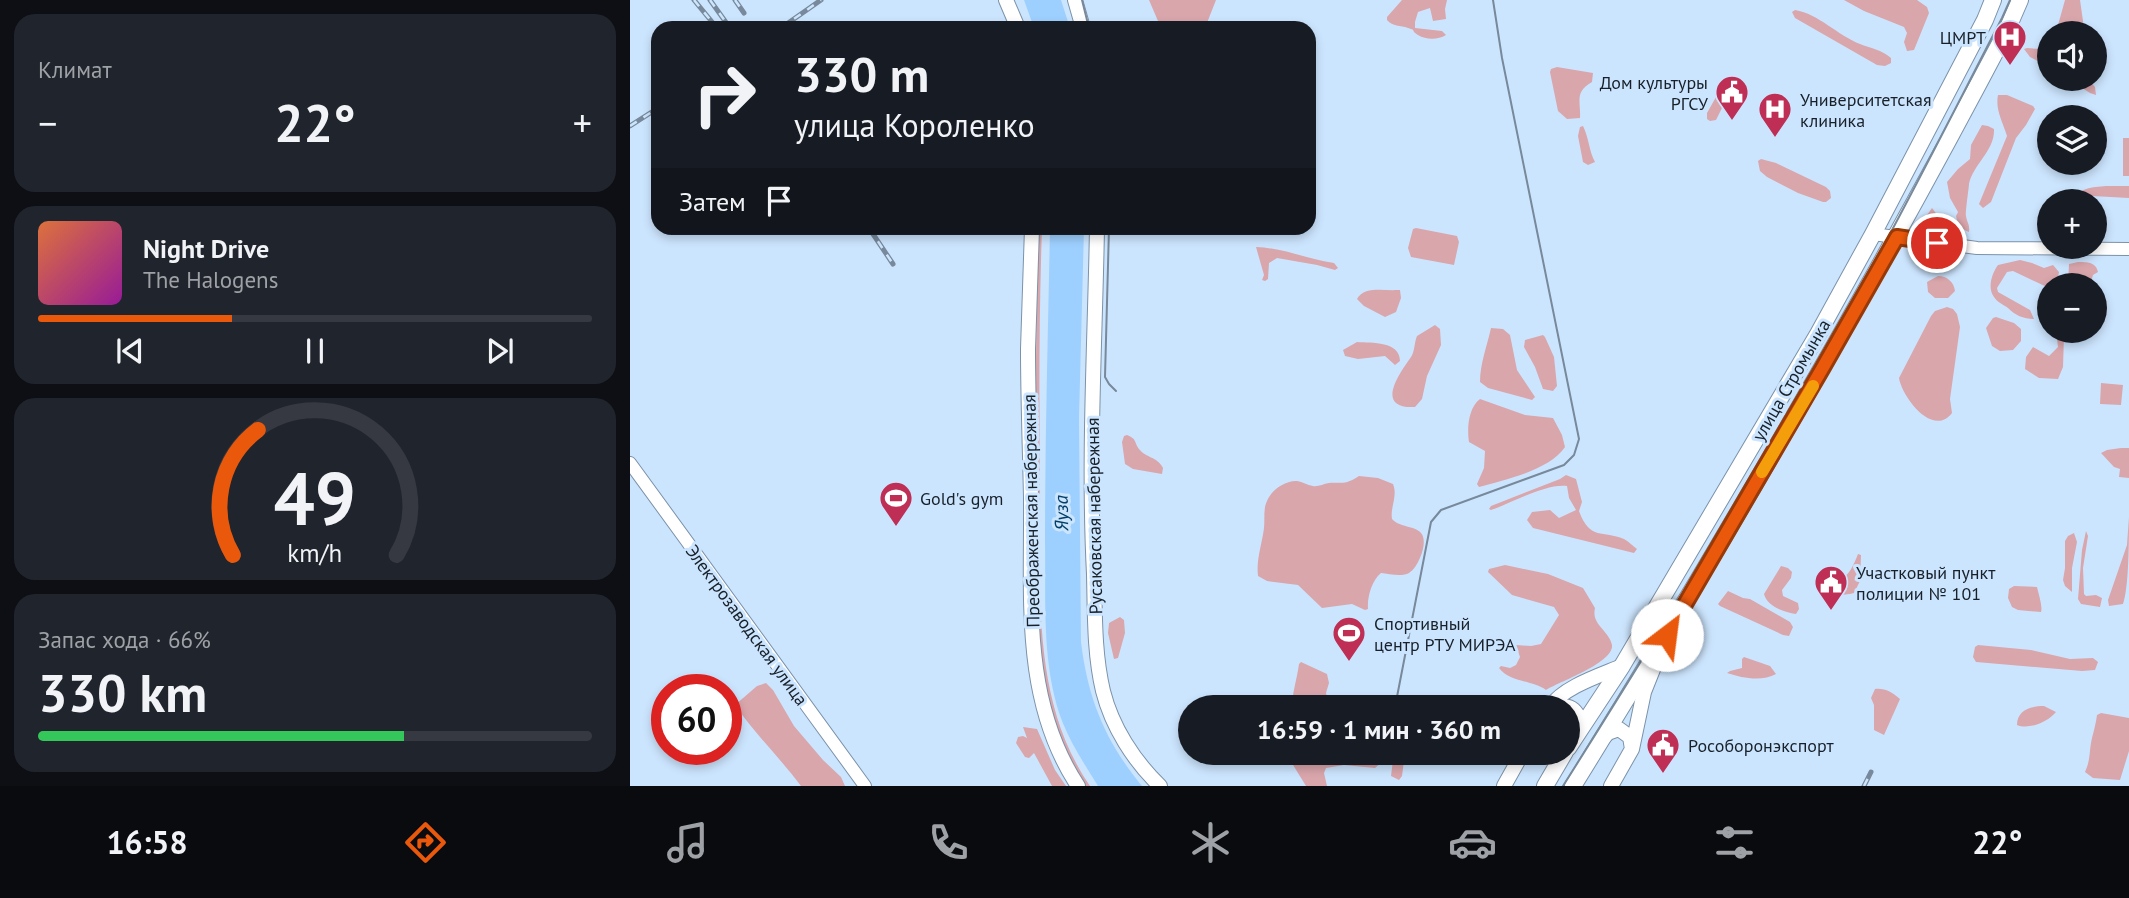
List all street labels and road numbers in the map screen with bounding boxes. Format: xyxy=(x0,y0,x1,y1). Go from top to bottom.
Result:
street label: улица Стромынка xyxy=(1747,315,1835,445)
street label: Преображенская набережная xyxy=(1017,394,1045,628)
street label: Русаковская набережная xyxy=(1081,417,1107,615)
street label: Электрозаводская улица xyxy=(681,540,813,710)

